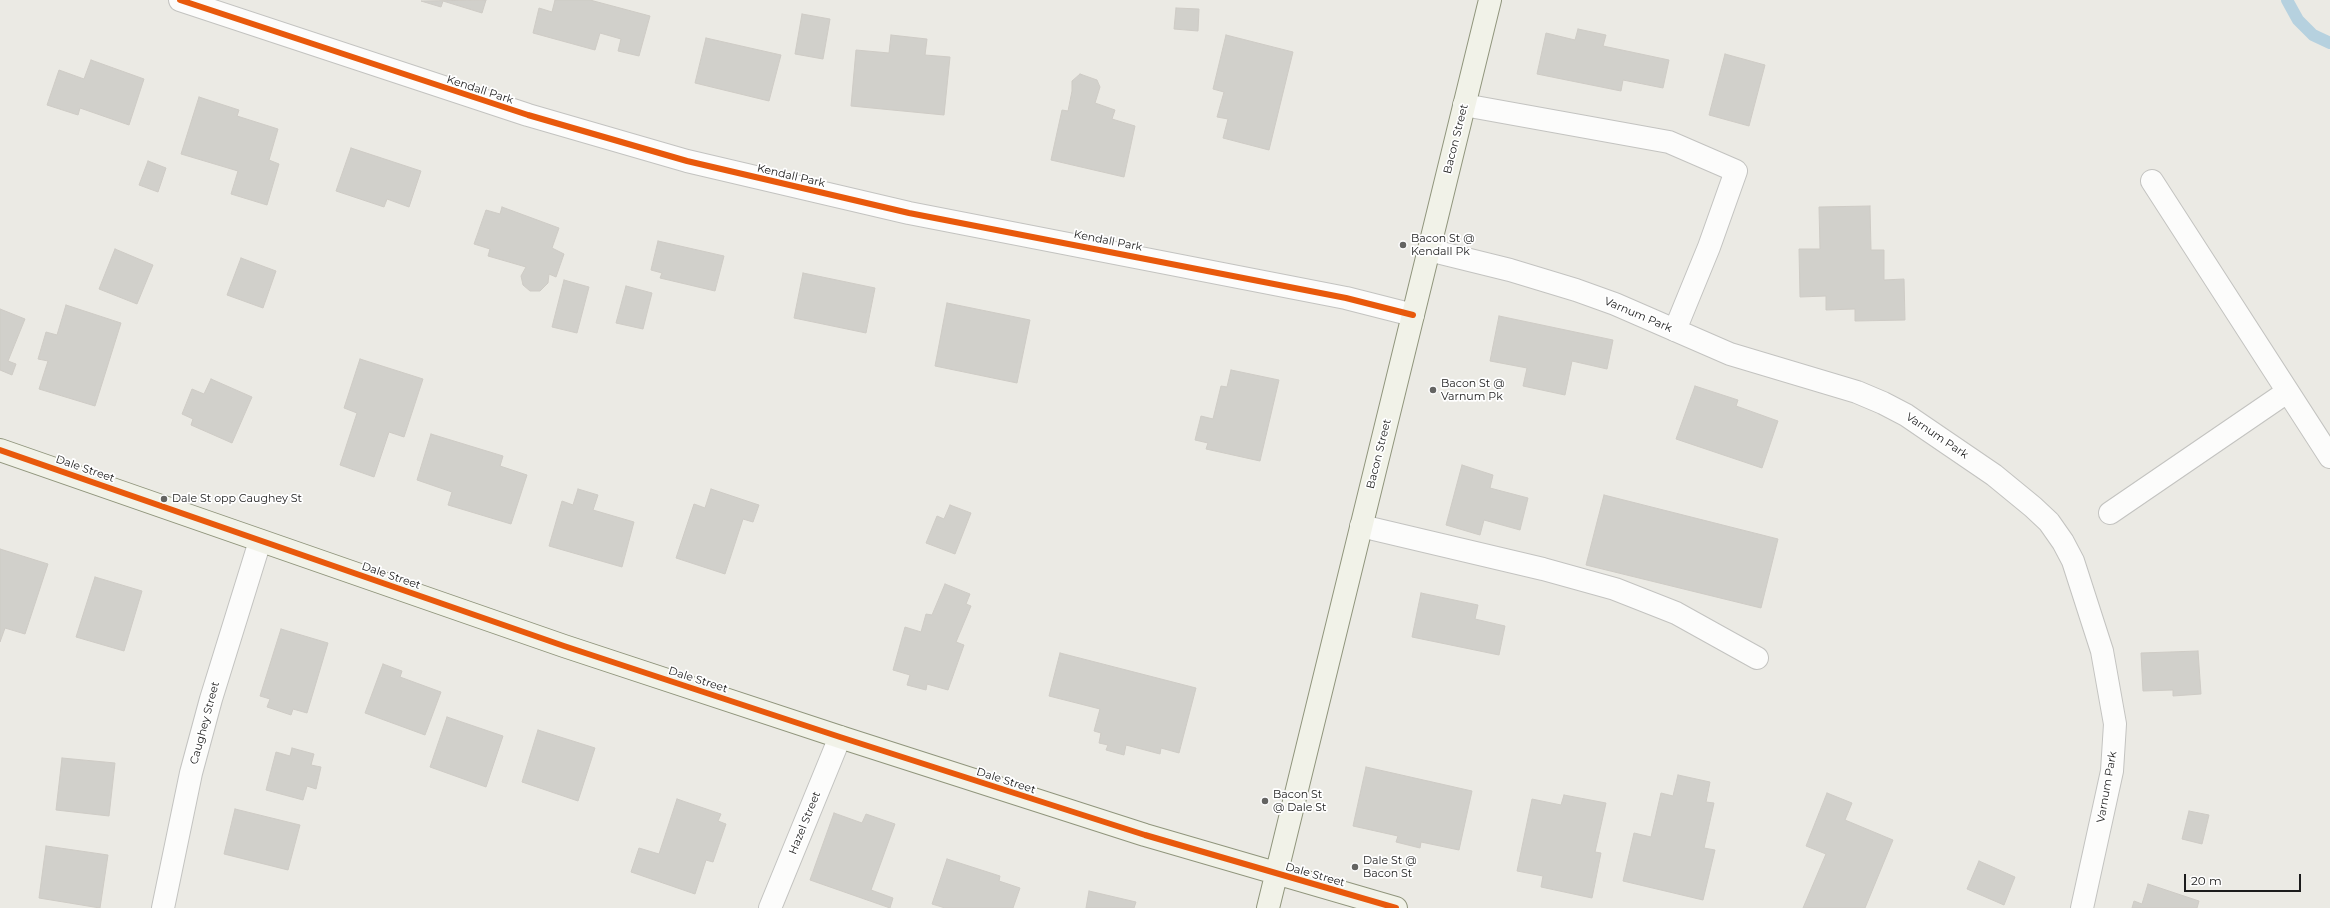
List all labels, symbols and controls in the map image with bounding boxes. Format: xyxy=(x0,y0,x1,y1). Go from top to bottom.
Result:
street label: Kendall Park xyxy=(445,73,515,107)
street label: Bacon Street xyxy=(1441,103,1471,175)
street label: Kendall Park xyxy=(756,162,826,190)
street label: Kendall Park xyxy=(1073,228,1143,254)
place label: Bacon St @ Kendall Pk xyxy=(1411,232,1475,258)
marker: Bacon St @ Kendall Pk xyxy=(1398,240,1408,250)
street label: Varnum Park xyxy=(1602,295,1674,335)
place label: Bacon St @ Varnum Pk xyxy=(1441,377,1505,403)
marker: Bacon St @ Varnum Pk xyxy=(1428,385,1438,395)
street label: Varnum Park xyxy=(1903,410,1971,462)
street label: Bacon Street xyxy=(1364,418,1394,490)
street label: Dale Street xyxy=(54,453,116,485)
place label: Dale St opp Caughey St xyxy=(172,492,302,506)
marker: Dale St opp Caughey St xyxy=(159,494,169,504)
street label: Dale Street xyxy=(360,560,422,592)
street label: Dale Street xyxy=(667,664,729,696)
street label: Caughey Street xyxy=(188,680,222,766)
street label: Varnum Park xyxy=(2094,750,2120,824)
street label: Dale Street xyxy=(975,765,1037,797)
place label: Bacon St @ Dale St xyxy=(1273,788,1327,814)
street label: Hazel Street xyxy=(786,790,824,856)
marker: Bacon St @ Dale St xyxy=(1260,796,1270,806)
place label: Dale St @ Bacon St xyxy=(1363,854,1417,880)
street label: Dale Street xyxy=(1284,860,1346,890)
marker: Dale St @ Bacon St xyxy=(1350,862,1360,872)
scale bar xyxy=(2186,866,2303,892)
text: 20 m xyxy=(2191,873,2222,888)

